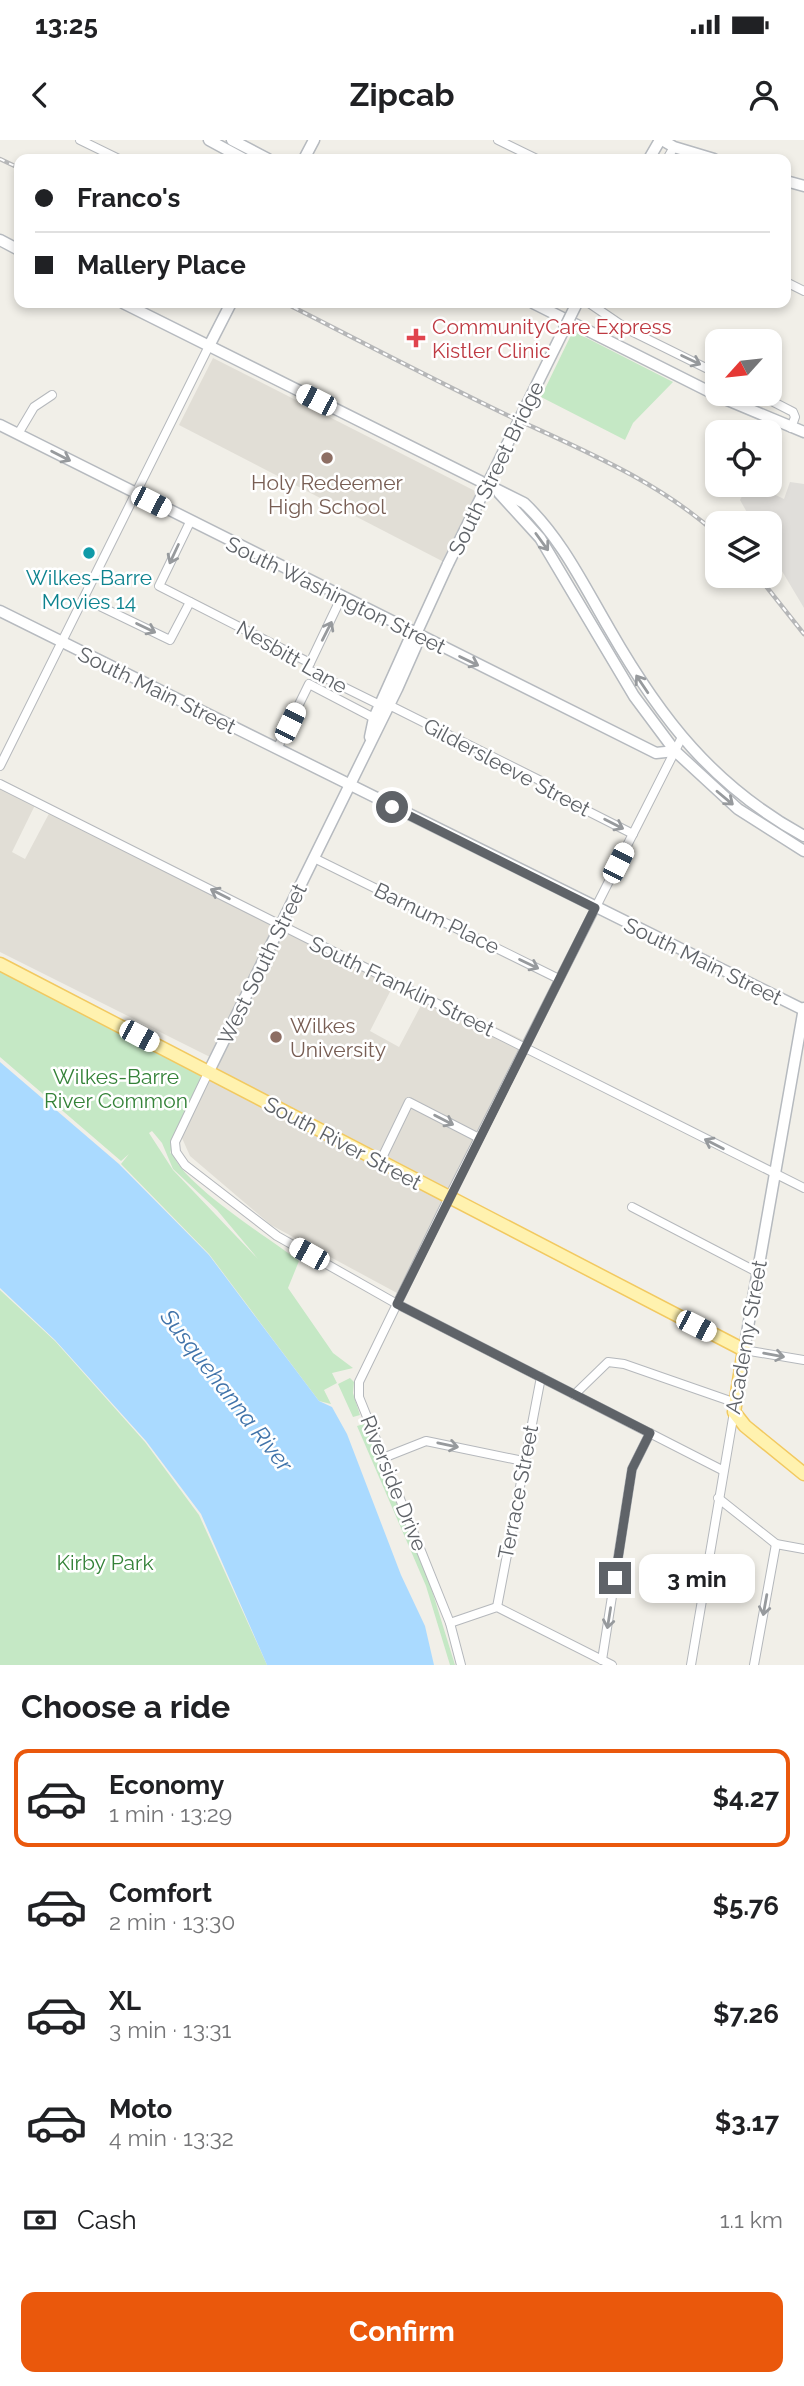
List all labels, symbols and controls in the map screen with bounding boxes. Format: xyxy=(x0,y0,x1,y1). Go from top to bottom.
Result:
text: 13:25 xyxy=(35,10,98,40)
icon: back xyxy=(21,76,59,114)
text: Zipcab xyxy=(349,76,455,113)
icon: person xyxy=(745,76,783,114)
text: Franco's xyxy=(77,183,180,213)
text: Mallery Place xyxy=(77,250,246,280)
place label: CommunityCare Express Kistler Clinic xyxy=(432,314,672,363)
marker: CommunityCare Express Kistler Clinic xyxy=(406,328,426,348)
north arrow xyxy=(705,329,782,406)
map controls xyxy=(705,329,782,588)
one-way arrow xyxy=(680,354,701,368)
street label: South Street Bridge xyxy=(443,377,549,559)
car xyxy=(293,381,340,419)
button: locate xyxy=(705,420,782,497)
one-way arrow xyxy=(50,450,71,464)
marker: Holy Redeemer High School xyxy=(319,450,335,466)
place label: Holy Redeemer High School xyxy=(251,470,404,519)
car xyxy=(128,483,175,521)
button: layers xyxy=(705,511,782,588)
street label: South Washington Street xyxy=(222,531,450,659)
one-way arrow xyxy=(535,532,549,551)
one-way arrow xyxy=(167,543,181,564)
marker: Wilkes-Barre Movies 14 xyxy=(81,545,97,561)
place label: Wilkes-Barre Movies 14 xyxy=(26,565,152,614)
street label: Nesbitt Lane xyxy=(232,615,352,699)
one-way arrow xyxy=(321,621,335,642)
one-way arrow xyxy=(135,622,156,636)
street label: South Main Street xyxy=(74,641,240,739)
one-way arrow xyxy=(458,655,479,668)
one-way arrow xyxy=(635,675,649,694)
car xyxy=(272,700,309,746)
street label: Gildersleeve Street xyxy=(419,713,595,821)
route start xyxy=(376,791,408,823)
one-way arrow xyxy=(715,791,733,806)
one-way arrow xyxy=(603,818,624,832)
car xyxy=(600,840,637,886)
street label: Barnum Place xyxy=(370,877,504,959)
street label: West South Street xyxy=(212,879,312,1049)
one-way arrow xyxy=(210,887,231,901)
street label: South Main Street xyxy=(620,912,786,1010)
street label: South Franklin Street xyxy=(306,930,498,1042)
one-way arrow xyxy=(518,958,539,971)
place label: Wilkes University xyxy=(290,1013,386,1062)
car xyxy=(116,1017,163,1055)
marker: Wilkes University xyxy=(268,1029,284,1045)
park label: Wilkes-Barre River Common xyxy=(44,1064,188,1113)
street label: South River Street xyxy=(260,1091,426,1195)
one-way arrow xyxy=(433,1113,454,1127)
one-way arrow xyxy=(704,1136,725,1150)
car xyxy=(286,1235,333,1273)
street label: Academy Street xyxy=(720,1258,772,1416)
water label: Susquehanna River xyxy=(155,1303,299,1477)
car xyxy=(673,1307,720,1345)
one-way arrow xyxy=(762,1349,785,1362)
street label: Riverside Drive xyxy=(355,1411,433,1555)
street label: Terrace Street xyxy=(493,1423,543,1561)
one-way arrow xyxy=(436,1439,459,1453)
park label: Kirby Park xyxy=(56,1550,154,1575)
callout: 3 min xyxy=(640,1554,755,1602)
route end xyxy=(599,1562,631,1594)
text: 3 min xyxy=(667,1565,727,1592)
one-way arrow xyxy=(758,1593,772,1616)
one-way arrow xyxy=(602,1606,615,1629)
text: Choose a ride xyxy=(21,1688,230,1725)
icon: car xyxy=(25,1767,88,1830)
text: Economy xyxy=(109,1770,224,1800)
text: $4.27 xyxy=(713,1783,779,1813)
text: 1 min · 13:29 xyxy=(109,1800,232,1827)
icon: car xyxy=(25,1875,88,1938)
text: Comfort xyxy=(109,1878,212,1908)
text: $5.76 xyxy=(712,1891,779,1921)
text: 2 min · 13:30 xyxy=(109,1908,235,1935)
icon: car xyxy=(25,1983,88,2046)
text: XL xyxy=(109,1986,141,2016)
text: $7.26 xyxy=(713,1999,779,2029)
text: 3 min · 13:31 xyxy=(109,2016,231,2043)
icon: car xyxy=(25,2091,88,2154)
text: Moto xyxy=(109,2094,172,2124)
text: $3.17 xyxy=(715,2107,779,2137)
text: 4 min · 13:32 xyxy=(109,2124,234,2151)
icon: cash xyxy=(21,2201,59,2239)
text: Cash xyxy=(77,2205,137,2235)
text: 1.1 km xyxy=(720,2206,783,2233)
button: Confirm xyxy=(21,2292,783,2372)

